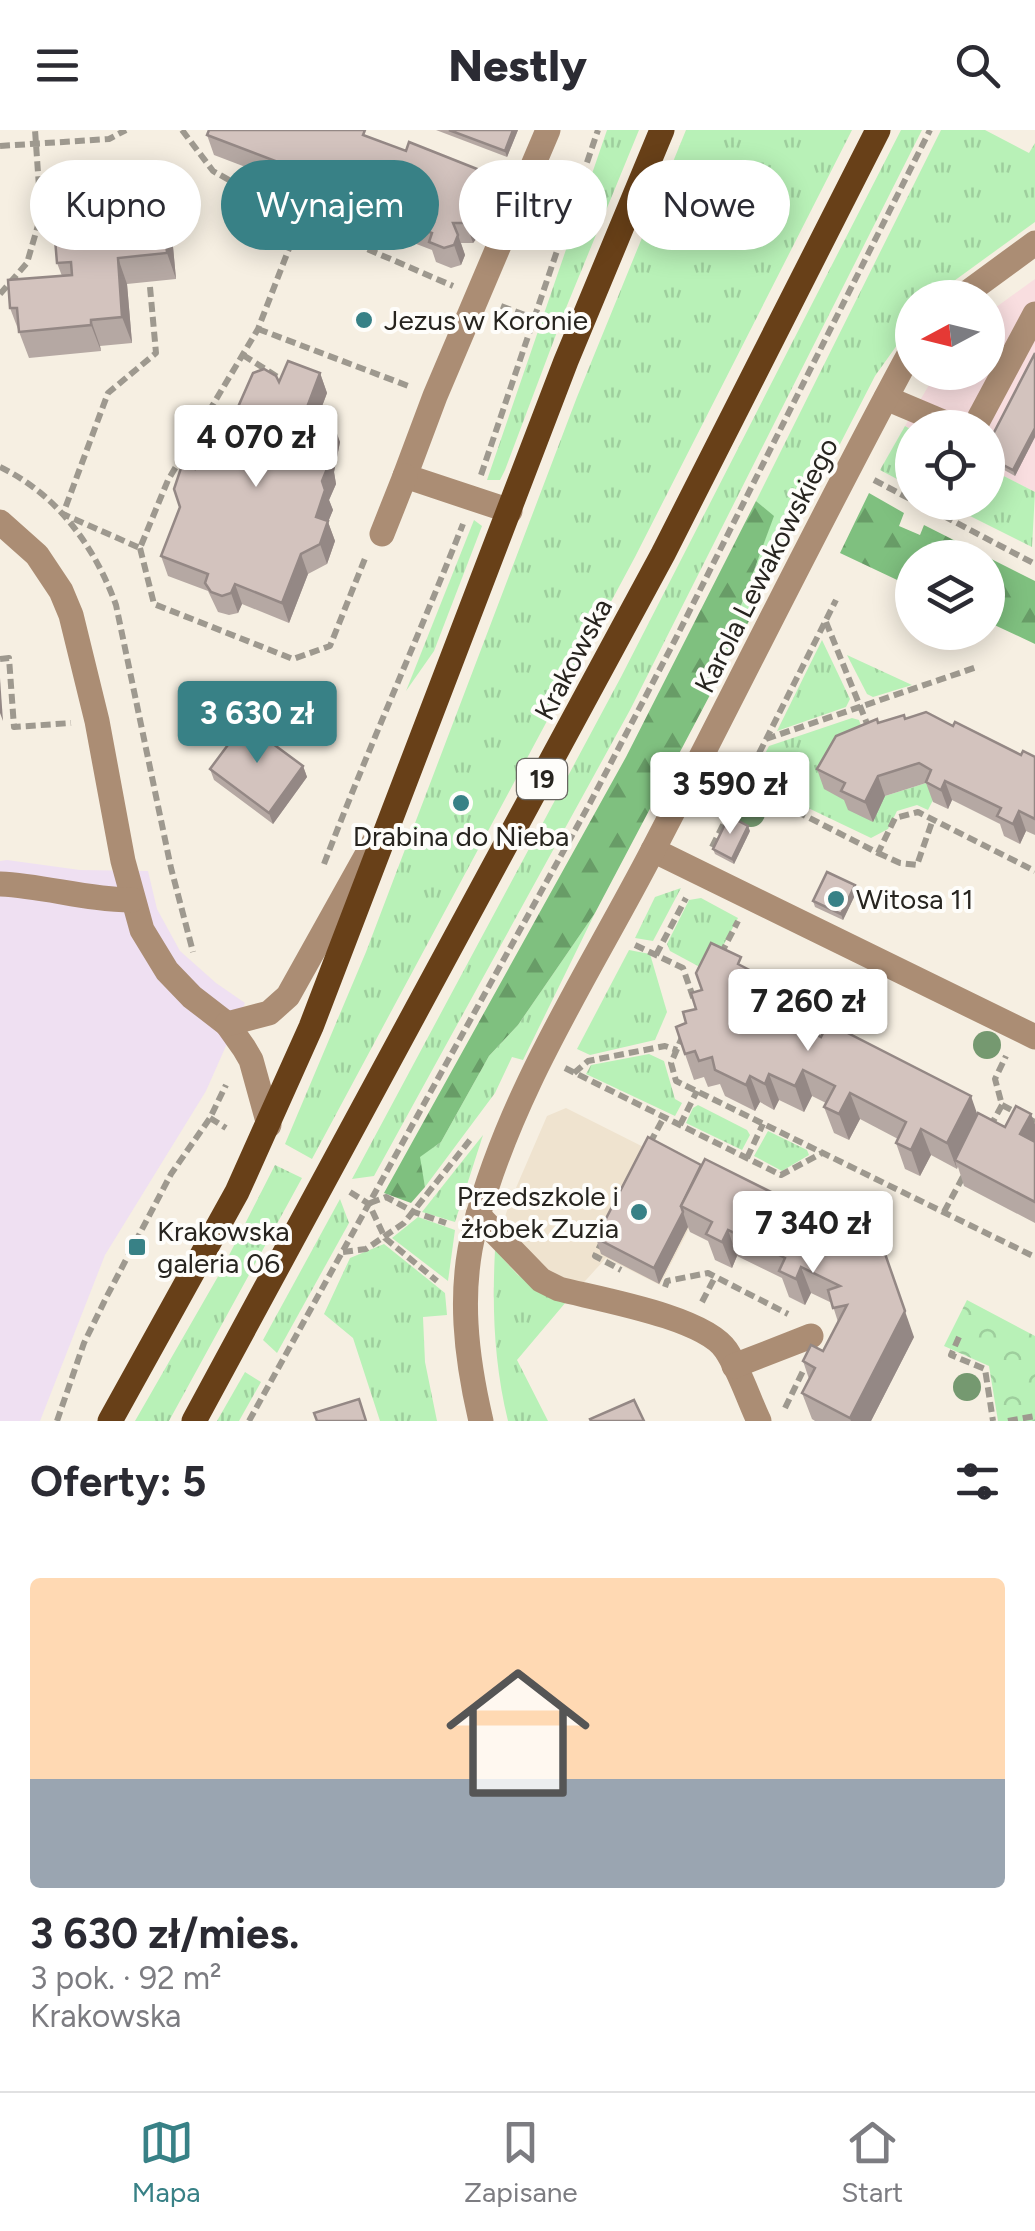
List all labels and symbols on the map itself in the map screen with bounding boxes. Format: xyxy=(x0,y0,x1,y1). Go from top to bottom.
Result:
north arrow xyxy=(895,280,1005,390)
place label: Jezus w Koronie xyxy=(384,303,588,337)
marker: Jezus w Koronie xyxy=(353,309,375,331)
pin: 4 070 zł xyxy=(153,405,359,490)
street label: Karola Lewakowskiego xyxy=(687,432,845,698)
street label: Krakowska xyxy=(527,593,619,725)
pin: 3 630 zł xyxy=(154,681,360,766)
pin: 3 590 zł xyxy=(627,752,833,837)
road number: 19 xyxy=(517,759,567,799)
marker: Drabina do Nieba xyxy=(450,792,472,814)
place label: Drabina do Nieba xyxy=(353,819,569,853)
place label: Witosa 11 xyxy=(856,882,974,916)
marker: Witosa 11 xyxy=(825,888,847,910)
pin: 7 260 zł xyxy=(705,969,911,1054)
place label: Przedszkole i żłobek Zuzia xyxy=(457,1179,619,1245)
pin: 7 340 zł xyxy=(710,1191,916,1276)
marker: Przedszkole i żłobek Zuzia xyxy=(628,1201,650,1223)
place label: Krakowska galeria 06 xyxy=(157,1214,289,1280)
marker: Krakowska galeria 06 xyxy=(126,1236,148,1258)

